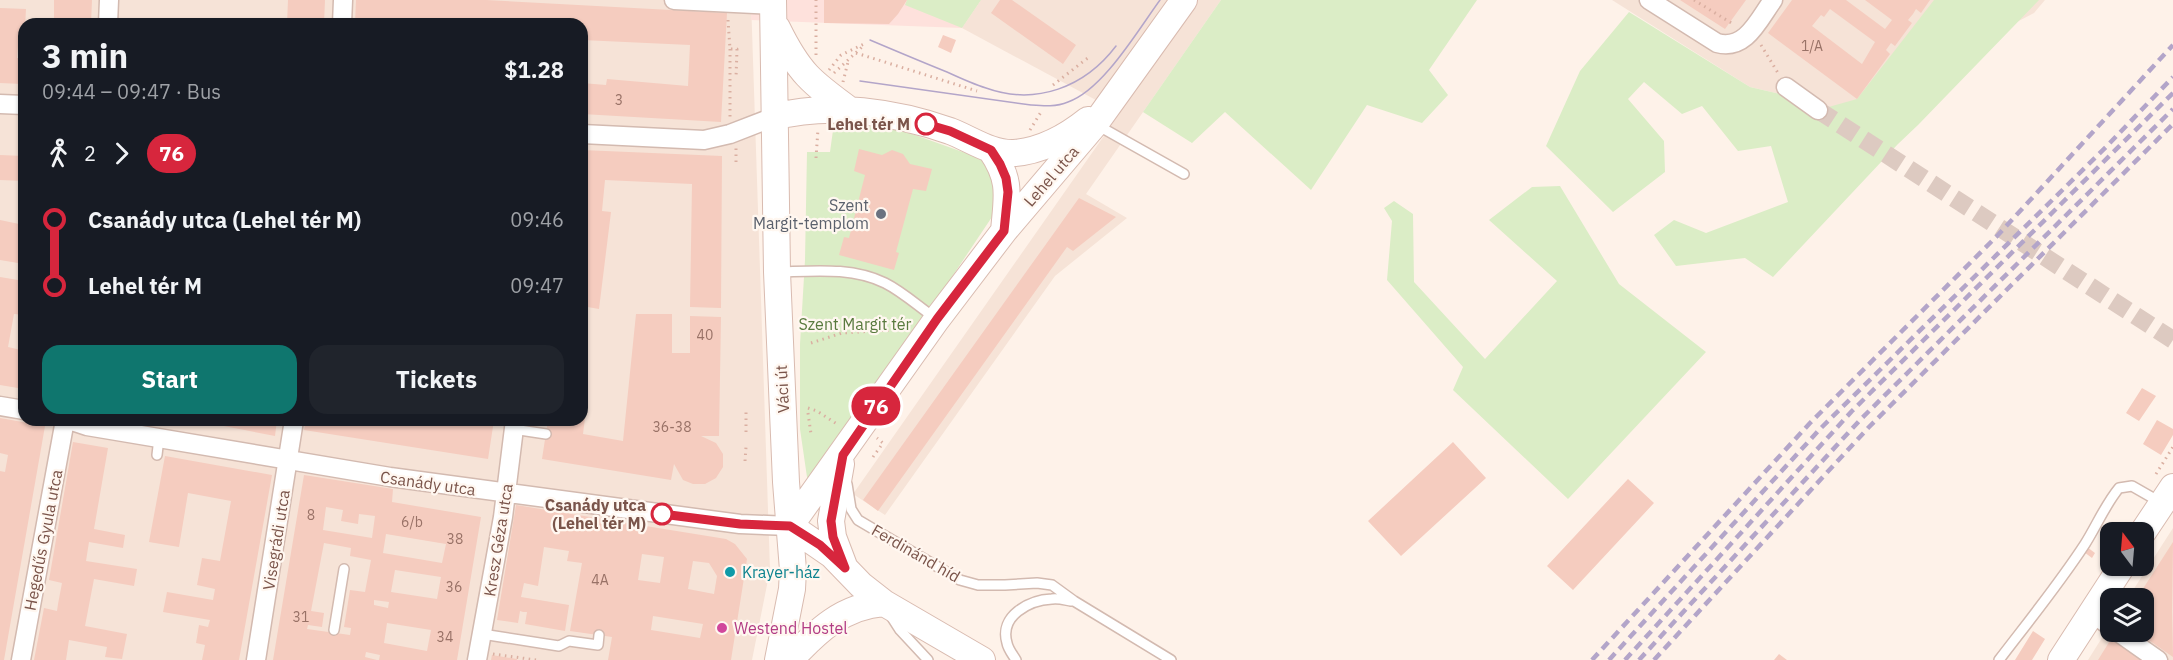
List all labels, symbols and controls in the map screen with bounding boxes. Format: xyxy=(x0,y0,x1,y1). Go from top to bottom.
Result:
text: 3 min xyxy=(42,34,128,77)
house number: 1/A xyxy=(1801,37,1823,55)
text: $1.28 xyxy=(504,55,564,84)
text: 09:44 – 09:47 · Bus xyxy=(42,78,221,105)
house number: 3 xyxy=(615,91,623,109)
marker: Lehel tér M xyxy=(915,113,937,135)
place label: Lehel tér M xyxy=(827,114,910,134)
icon: walk xyxy=(42,137,75,170)
icon: forward xyxy=(105,137,138,170)
text: 76 xyxy=(159,139,184,167)
text: 2 xyxy=(84,140,96,167)
street label: Lehel utca xyxy=(1019,141,1083,210)
place label: Szent Margit-templom xyxy=(753,195,869,233)
text: Csanády utca (Lehel tér M) xyxy=(88,205,361,234)
text: 09:46 xyxy=(510,206,564,233)
marker: Szent Margit-templom xyxy=(874,207,888,221)
text: Lehel tér M xyxy=(88,271,202,300)
text: 09:47 xyxy=(510,272,564,299)
park label: Szent Margit tér xyxy=(799,314,912,334)
house number: 40 xyxy=(697,326,713,344)
button: Start xyxy=(42,345,297,414)
button: Tickets xyxy=(309,345,564,414)
street label: Váci út xyxy=(771,364,793,414)
line badge: 76 xyxy=(849,386,903,426)
text: 76 xyxy=(863,392,889,420)
house number: 36-38 xyxy=(652,418,692,436)
street label: Csanády utca xyxy=(379,466,477,500)
street label: Hegedűs Gyula utca xyxy=(20,467,67,612)
street label: Kresz Géza utca xyxy=(479,482,517,598)
street label: Visegrádi utca xyxy=(258,488,294,592)
place label: Csanády utca (Lehel tér M) xyxy=(545,495,646,533)
marker: Csanády utca (Lehel tér M) xyxy=(651,503,673,525)
house number: 8 xyxy=(307,506,315,524)
house number: 6/b xyxy=(401,513,423,531)
street label: Ferdinánd híd xyxy=(868,520,964,586)
north arrow xyxy=(2100,522,2154,576)
map controls xyxy=(2100,522,2154,642)
house number: 38 xyxy=(447,530,463,548)
place label: Krayer-ház xyxy=(742,562,820,582)
marker: Krayer-ház xyxy=(723,565,737,579)
house number: 4A xyxy=(591,571,609,589)
house number: 36 xyxy=(446,578,462,596)
button: layers xyxy=(2100,588,2154,642)
house number: 31 xyxy=(293,608,309,626)
place label: Westend Hostel xyxy=(734,618,848,638)
marker: Westend Hostel xyxy=(715,621,729,635)
house number: 34 xyxy=(437,628,453,646)

